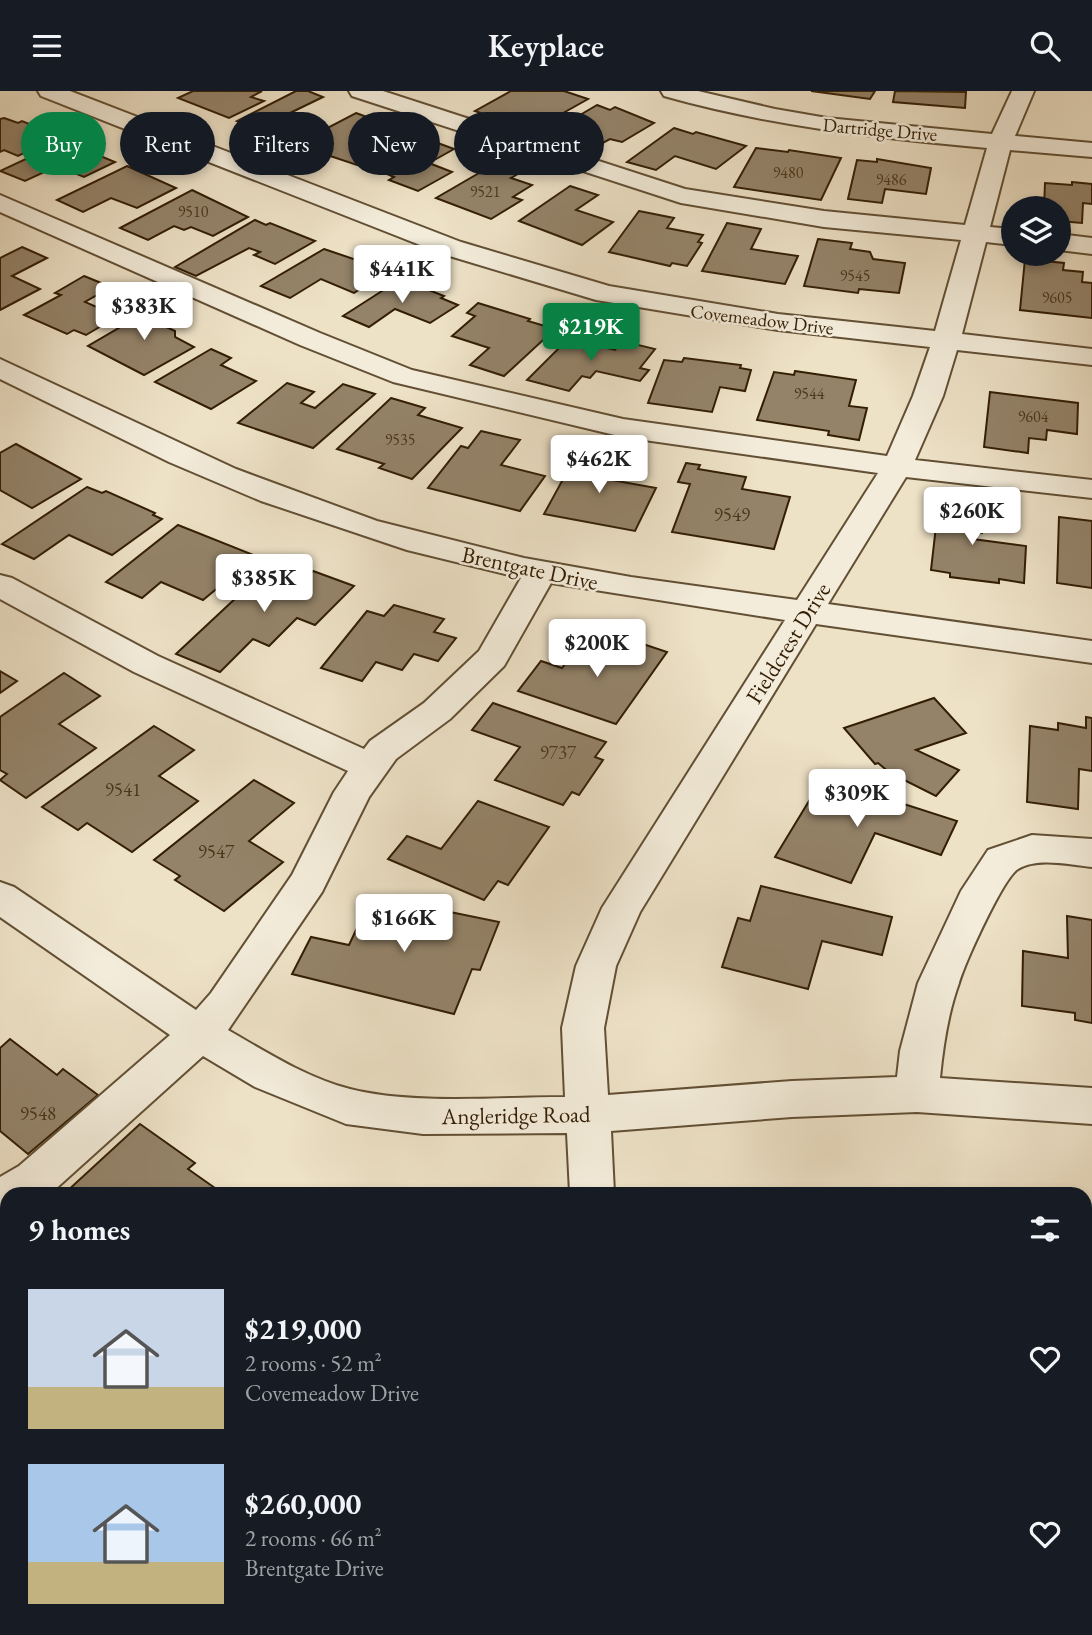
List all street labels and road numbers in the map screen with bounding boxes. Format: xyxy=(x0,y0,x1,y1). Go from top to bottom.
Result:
street label: Dartridge Drive xyxy=(822,112,938,147)
street label: Covemeadow Drive xyxy=(689,298,835,341)
street label: Brentgate Drive xyxy=(459,539,601,597)
street label: Fieldcrest Drive xyxy=(739,577,837,709)
street label: Angleridge Road xyxy=(440,1099,591,1131)

